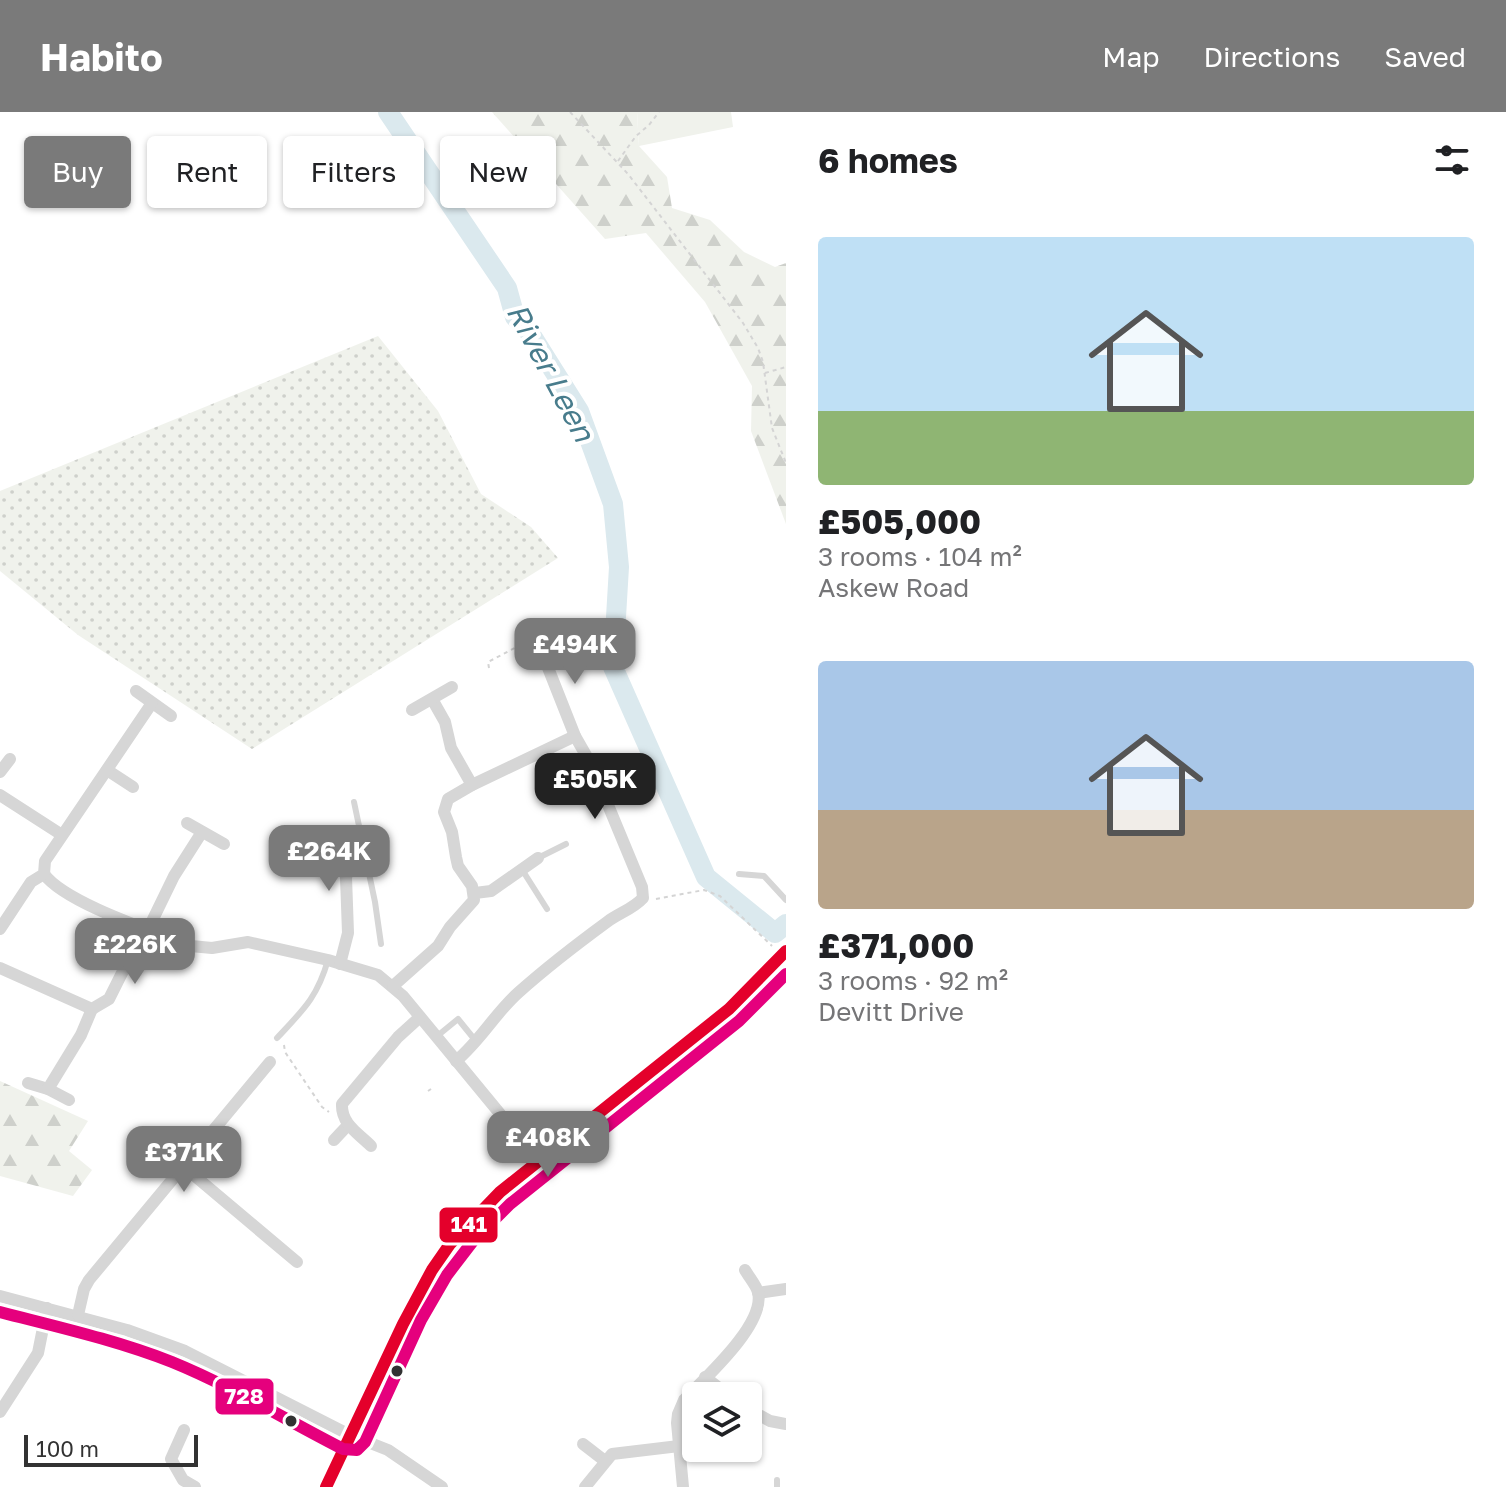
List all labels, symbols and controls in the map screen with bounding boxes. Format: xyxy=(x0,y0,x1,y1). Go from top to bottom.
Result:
text: Habito xyxy=(40,34,163,79)
text: Map xyxy=(1102,40,1159,73)
text: Directions xyxy=(1203,40,1340,73)
text: Saved xyxy=(1384,40,1466,73)
chip: Buy xyxy=(24,136,131,208)
chip: Rent xyxy=(147,136,267,208)
chip: Filters xyxy=(283,136,424,208)
chip: New xyxy=(440,136,556,208)
icon: filters xyxy=(1430,138,1474,182)
text: 6 homes xyxy=(818,140,958,180)
icon: home xyxy=(1074,289,1218,433)
water label: River Leen xyxy=(500,297,603,449)
text: £505,000 xyxy=(818,501,981,541)
text: 3 rooms · 104 m² xyxy=(818,541,1022,572)
text: Askew Road xyxy=(818,572,969,603)
pin: £494K xyxy=(519,618,631,686)
text: £494K xyxy=(532,628,618,659)
icon: home xyxy=(1074,713,1218,857)
pin: £505K xyxy=(539,753,651,821)
text: £505K xyxy=(553,763,637,794)
pin: £264K xyxy=(273,825,385,893)
text: £264K xyxy=(287,835,371,866)
pin: £226K xyxy=(79,918,191,986)
text: £371,000 xyxy=(818,925,974,965)
text: £226K xyxy=(93,928,177,959)
text: 3 rooms · 92 m² xyxy=(818,965,1008,996)
text: Devitt Drive xyxy=(818,996,964,1027)
pin: £408K xyxy=(492,1111,604,1179)
text: £408K xyxy=(505,1121,591,1152)
pin: £371K xyxy=(128,1126,240,1194)
text: £371K xyxy=(144,1136,224,1167)
line badge: 141 xyxy=(438,1206,499,1244)
text: 141 xyxy=(451,1210,487,1237)
unlabelled marker xyxy=(389,1363,405,1379)
line badge: 728 xyxy=(214,1377,275,1416)
text: 728 xyxy=(224,1382,264,1409)
map controls xyxy=(682,1382,762,1462)
button: layers xyxy=(682,1382,762,1462)
unlabelled marker xyxy=(283,1413,299,1429)
scale bar xyxy=(24,1431,198,1467)
text: 100 m xyxy=(36,1435,99,1462)

